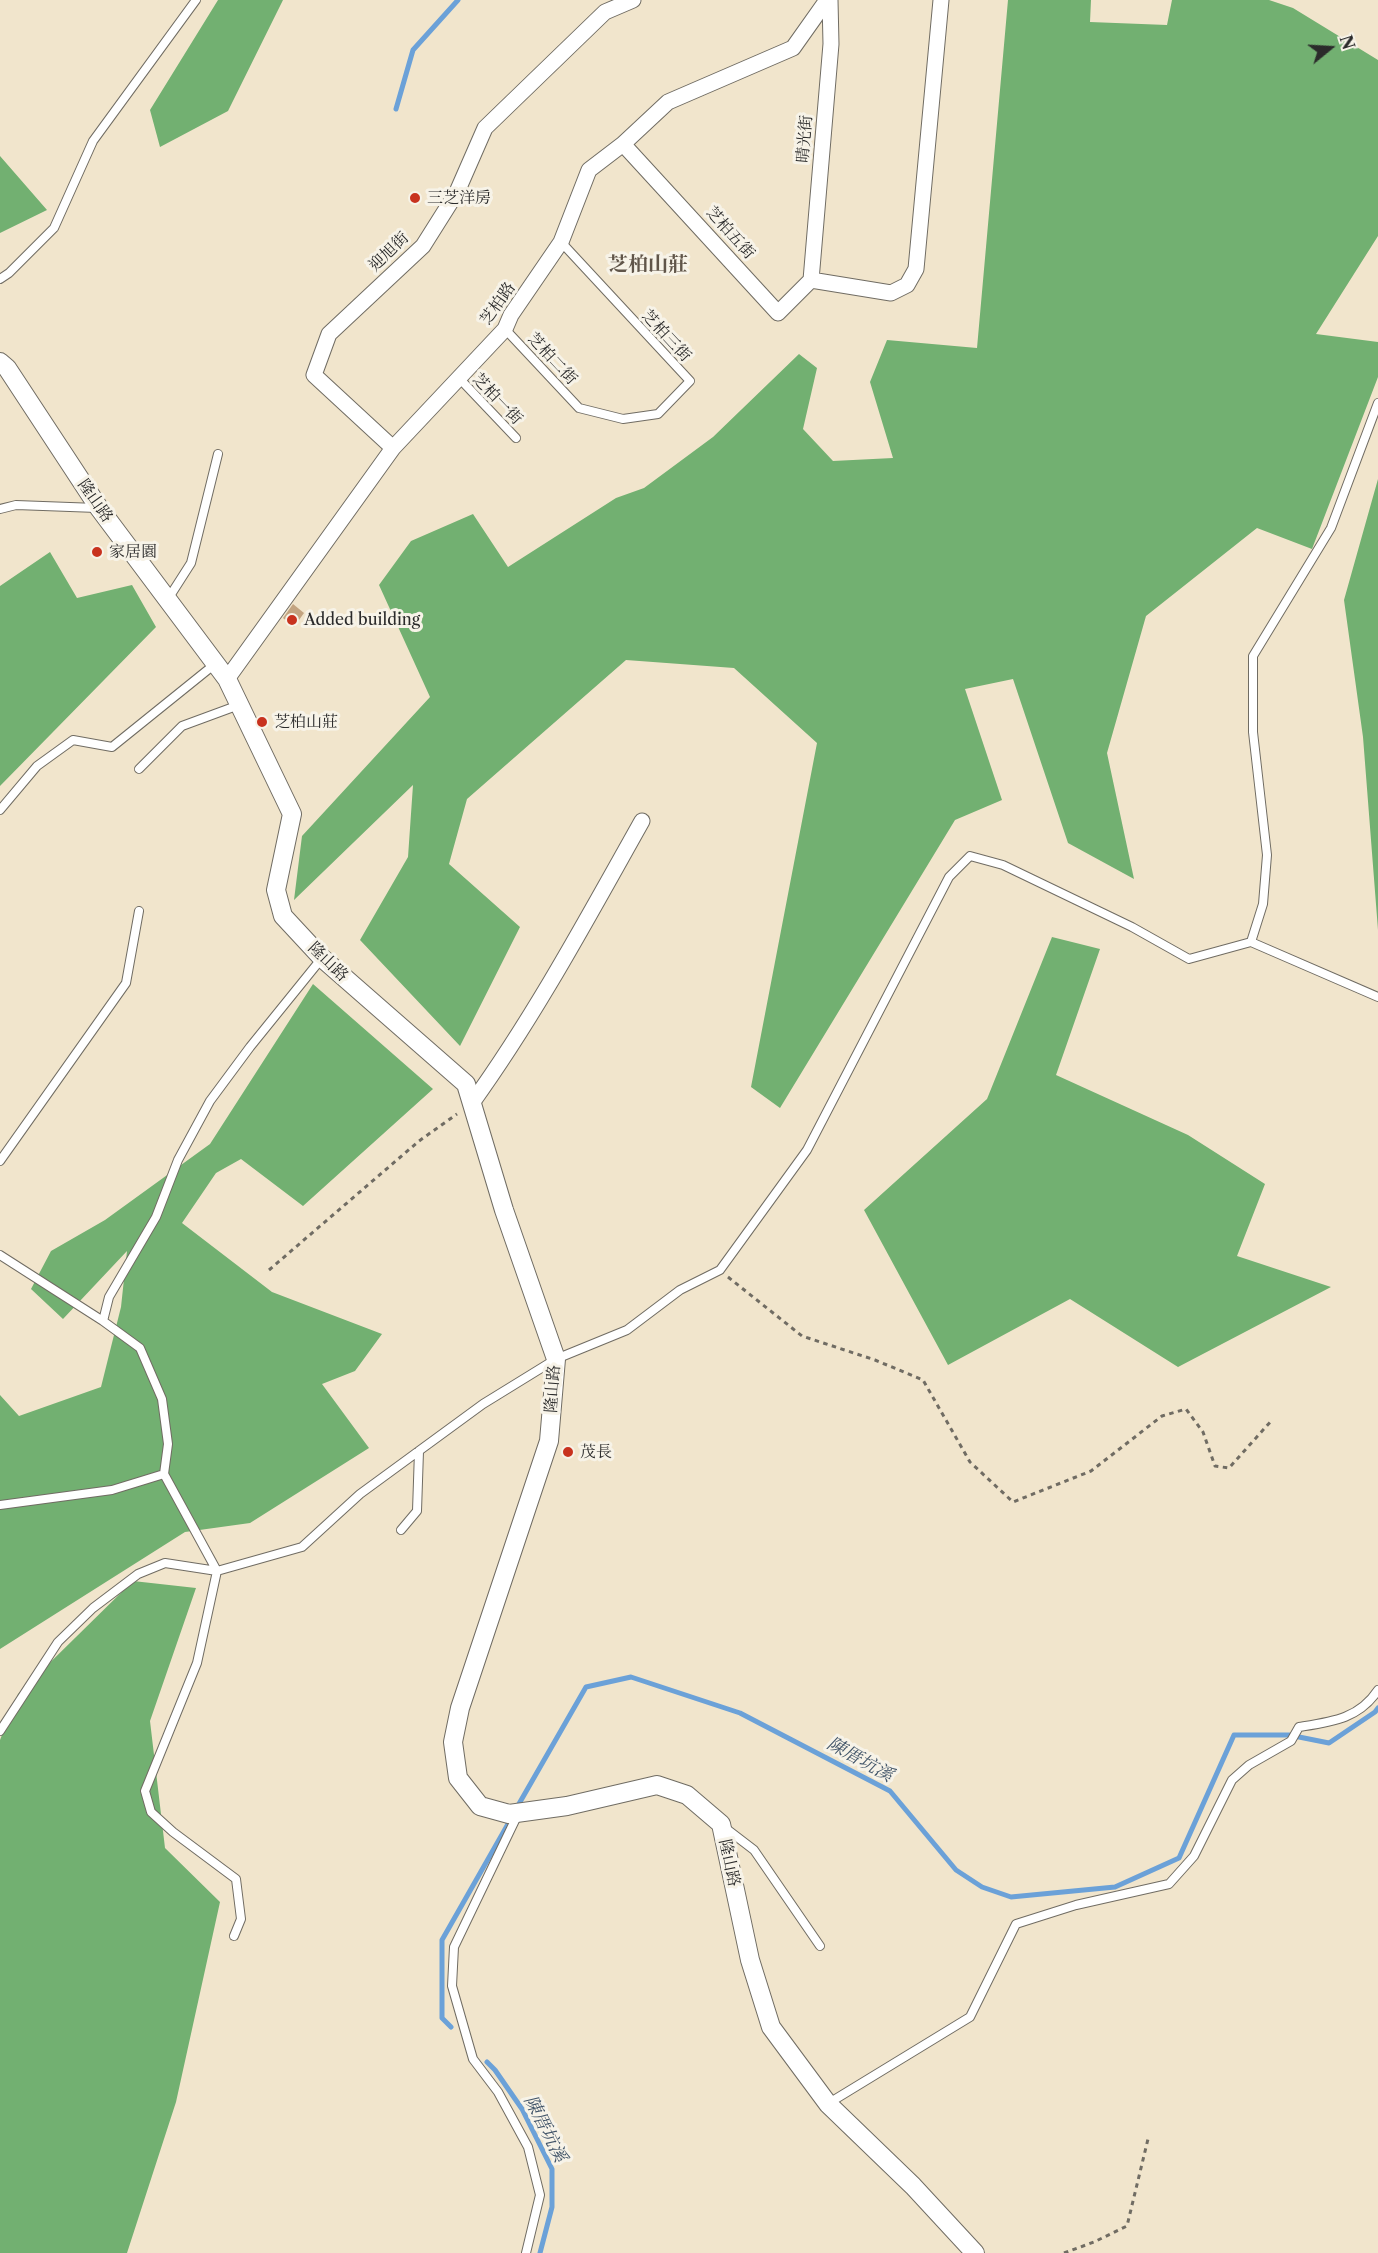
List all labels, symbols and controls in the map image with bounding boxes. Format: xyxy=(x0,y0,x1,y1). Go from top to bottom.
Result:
north arrow xyxy=(1300,18,1360,78)
text: N xyxy=(1335,33,1359,52)
street label: 晴光街 xyxy=(793,114,817,164)
place label: 三芝洋房 xyxy=(427,188,491,208)
marker: 三芝洋房 xyxy=(408,191,422,205)
street label: 芝柏五街 xyxy=(701,203,759,263)
street label: 迎旭街 xyxy=(365,228,413,276)
district label: 芝柏山莊 xyxy=(608,253,688,277)
street label: 芝柏路 xyxy=(476,279,520,329)
street label: 芝柏三街 xyxy=(637,306,695,366)
street label: 芝柏二街 xyxy=(523,329,581,389)
street label: 芝柏一街 xyxy=(468,369,526,429)
street label: 隆山路 xyxy=(73,476,117,526)
place label: 家居園 xyxy=(109,542,157,562)
marker: 家居園 xyxy=(90,545,104,559)
place label: Added building xyxy=(304,610,420,630)
marker: Added building xyxy=(285,613,299,627)
place label: 芝柏山莊 xyxy=(274,712,338,732)
marker: 芝柏山莊 xyxy=(255,715,269,729)
street label: 隆山路 xyxy=(304,938,352,986)
street label: 隆山路 xyxy=(542,1364,564,1414)
place label: 茂長 xyxy=(580,1442,612,1462)
marker: 茂長 xyxy=(561,1445,575,1459)
water label: 陳厝坑溪 xyxy=(823,1733,897,1787)
street label: 隆山路 xyxy=(715,1838,743,1888)
water label: 陳厝坑溪 xyxy=(519,2092,571,2166)

